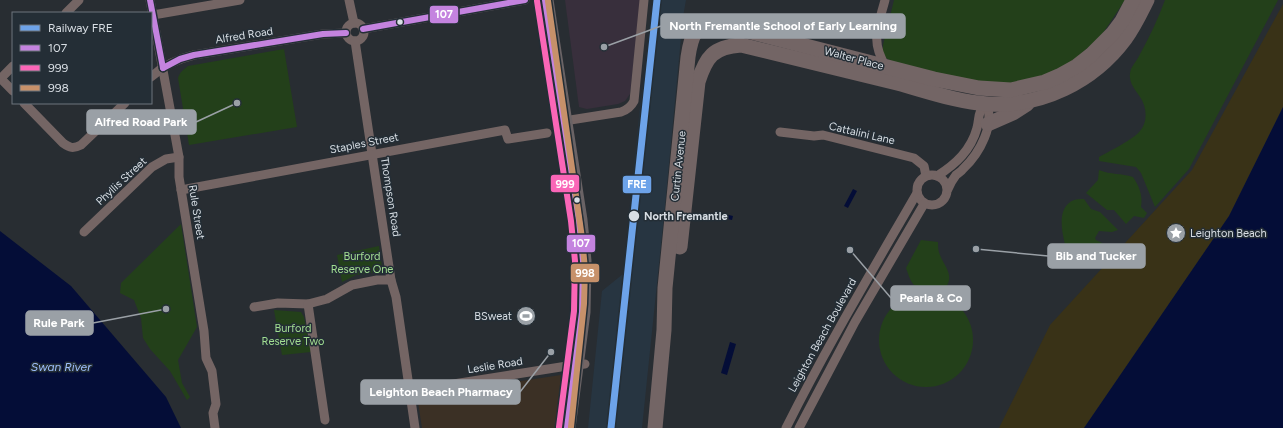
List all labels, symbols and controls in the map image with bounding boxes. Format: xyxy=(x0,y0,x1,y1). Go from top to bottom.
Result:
line badge: 107 xyxy=(429,5,459,24)
text: 107 xyxy=(435,8,453,21)
legend xyxy=(12,12,152,104)
callout: North Fremantle School of Early Learning xyxy=(661,14,905,38)
unlabelled marker xyxy=(395,17,405,27)
text: North Fremantle School of Early Learning xyxy=(669,19,897,33)
text: Railway FRE xyxy=(48,21,113,35)
street label: Alfred Road xyxy=(214,25,274,46)
text: 107 xyxy=(48,41,68,55)
street label: Walter Place xyxy=(823,44,885,73)
text: 999 xyxy=(48,61,69,75)
text: 998 xyxy=(48,81,69,95)
callout: Alfred Road Park xyxy=(87,110,196,134)
text: Alfred Road Park xyxy=(94,115,188,129)
street label: Cattalini Lane xyxy=(828,120,896,147)
street label: Staples Street xyxy=(328,130,400,157)
street label: Curtin Avenue xyxy=(668,130,689,202)
street label: Phyllis Street xyxy=(93,155,149,208)
street label: Thompson Road xyxy=(378,156,403,238)
line badge: 999 xyxy=(550,174,580,193)
line badge: FRE xyxy=(622,175,652,194)
text: 999 xyxy=(555,178,575,191)
text: FRE xyxy=(627,178,647,191)
street label: Rule Street xyxy=(186,184,207,240)
unlabelled marker xyxy=(572,195,582,205)
marker: North Fremantle xyxy=(627,209,641,223)
place label: North Fremantle xyxy=(644,210,728,223)
place icon: Leighton Beach xyxy=(1165,222,1187,244)
place label: Leighton Beach xyxy=(1190,227,1267,240)
line badge: 107 xyxy=(566,234,596,253)
text: 107 xyxy=(572,237,590,250)
callout: Bib and Tucker xyxy=(1048,244,1145,268)
text: Bib and Tucker xyxy=(1056,249,1137,263)
park label: Burford Reserve One xyxy=(331,250,393,276)
line badge: 998 xyxy=(570,263,600,283)
text: 998 xyxy=(575,267,595,280)
street label: Leighton Beach Boulevard xyxy=(786,276,859,394)
callout: Pearla & Co xyxy=(891,286,970,310)
text: Pearla & Co xyxy=(899,291,963,305)
sports icon: BSweat xyxy=(515,305,537,327)
place label: BSweat xyxy=(474,310,512,323)
callout: Rule Park xyxy=(26,311,93,335)
text: Rule Park xyxy=(33,316,85,330)
park label: Burford Reserve Two xyxy=(262,322,324,348)
street label: Leslie Road xyxy=(466,355,524,376)
water label: Swan River xyxy=(31,360,92,374)
callout: Leighton Beach Pharmacy xyxy=(361,380,520,404)
text: Leighton Beach Pharmacy xyxy=(369,385,513,399)

